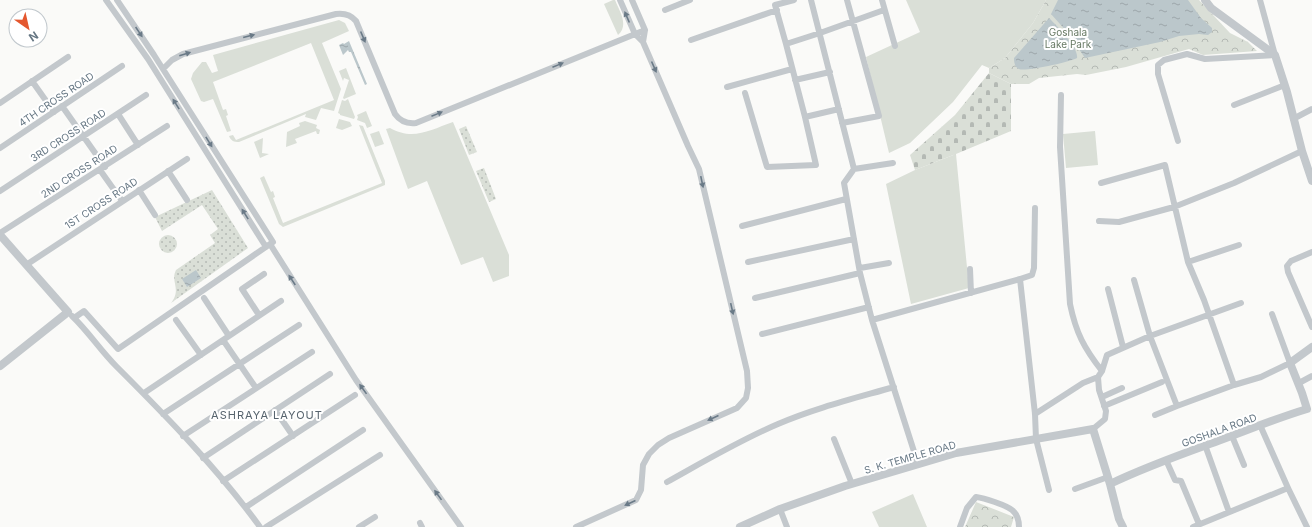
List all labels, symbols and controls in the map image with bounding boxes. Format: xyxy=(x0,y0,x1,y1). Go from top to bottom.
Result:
north arrow xyxy=(8,8,48,48)
one-way arrow xyxy=(624,10,630,22)
park label: Goshala Lake Park xyxy=(1045,26,1092,50)
one-way arrow xyxy=(135,27,143,37)
text: N xyxy=(26,28,41,44)
one-way arrow xyxy=(360,32,366,43)
one-way arrow xyxy=(243,33,255,39)
one-way arrow xyxy=(180,51,192,57)
one-way arrow xyxy=(552,62,563,68)
one-way arrow xyxy=(651,62,657,74)
street label: 4TH CROSS ROAD xyxy=(16,69,96,129)
one-way arrow xyxy=(172,99,180,109)
street label: 3RD CROSS ROAD xyxy=(28,106,108,164)
one-way arrow xyxy=(432,111,443,117)
one-way arrow xyxy=(205,136,213,147)
street label: 2ND CROSS ROAD xyxy=(39,142,119,200)
street label: 1ST CROSS ROAD xyxy=(62,175,140,231)
one-way arrow xyxy=(700,176,706,189)
one-way arrow xyxy=(241,209,249,219)
one-way arrow xyxy=(289,274,296,286)
one-way arrow xyxy=(729,303,735,315)
one-way arrow xyxy=(359,384,367,395)
district label: ASHRAYA LAYOUT xyxy=(211,408,323,422)
street label: GOSHALA ROAD xyxy=(1180,411,1258,449)
one-way arrow xyxy=(707,416,719,422)
street label: S. K. TEMPLE ROAD xyxy=(863,438,957,476)
one-way arrow xyxy=(434,490,442,501)
one-way arrow xyxy=(623,500,635,506)

